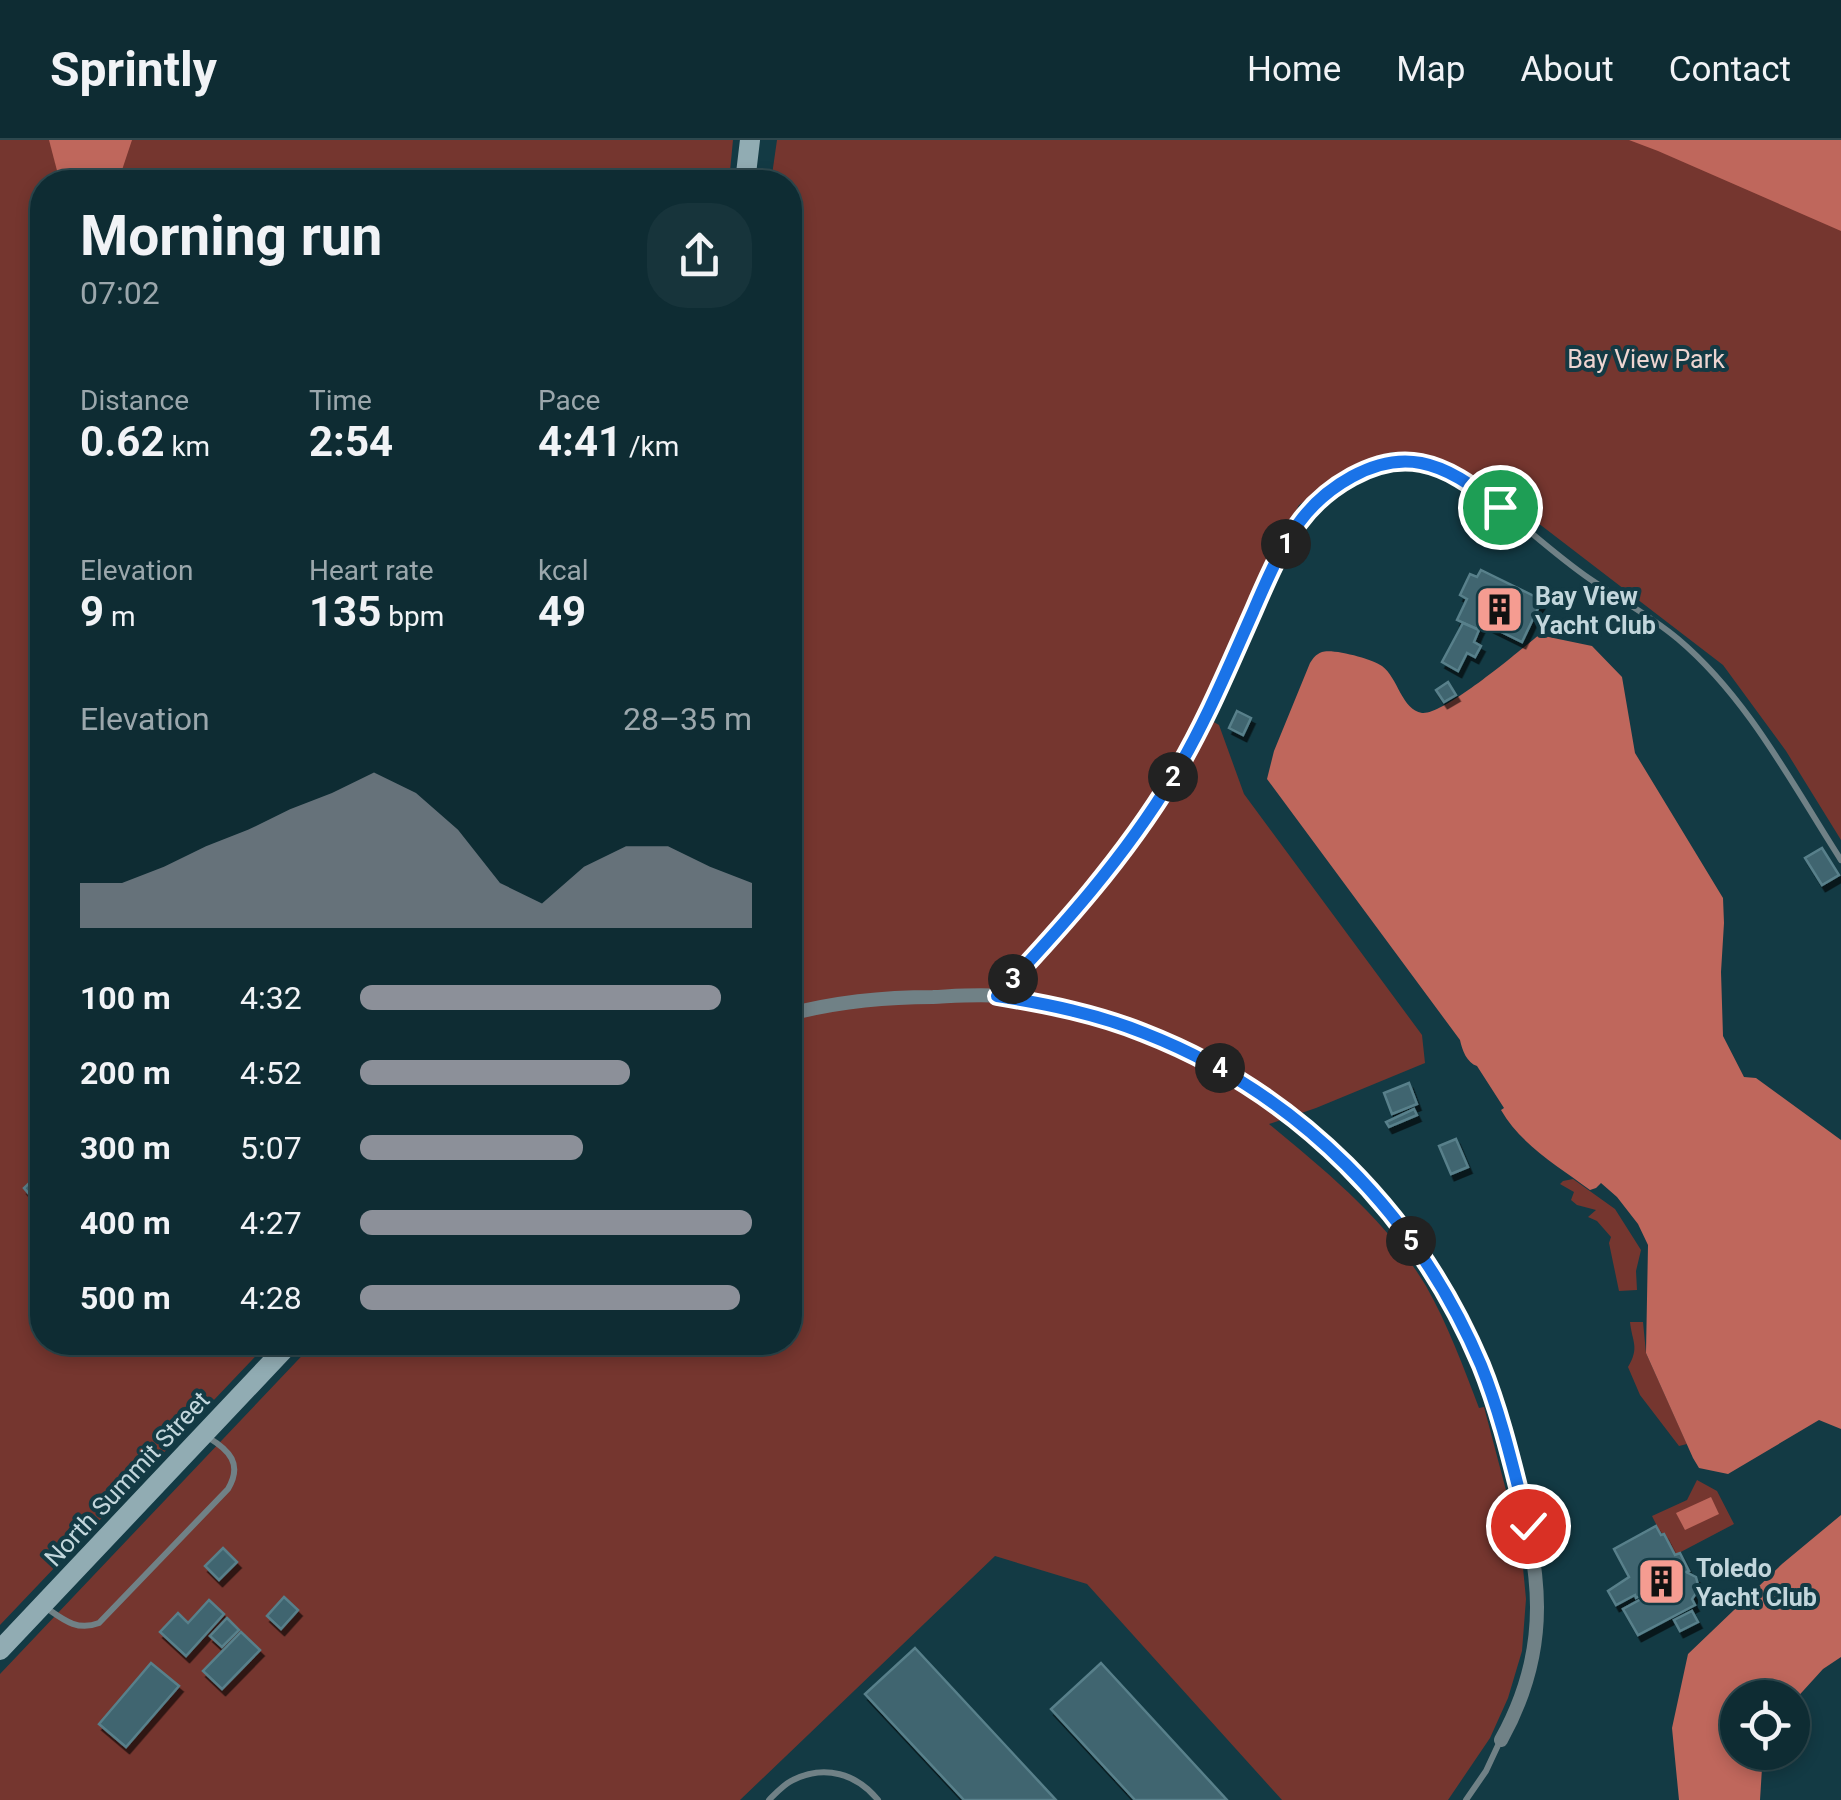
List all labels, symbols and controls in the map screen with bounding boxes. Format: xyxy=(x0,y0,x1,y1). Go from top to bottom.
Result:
text: Sprintly xyxy=(50,41,217,98)
text: Home xyxy=(1247,49,1341,90)
text: Map xyxy=(1396,49,1465,90)
text: About xyxy=(1520,49,1614,90)
text: Contact xyxy=(1669,49,1791,90)
button: share xyxy=(647,203,752,308)
text: Morning run xyxy=(80,204,382,268)
text: 07:02 xyxy=(80,274,160,312)
park label: Bay View Park xyxy=(1567,345,1725,374)
text: Distance xyxy=(80,384,189,417)
text: Time xyxy=(309,384,372,417)
text: Pace xyxy=(538,384,600,417)
text: 0.62 xyxy=(80,417,164,466)
text: 2:54 xyxy=(309,417,393,466)
text: 4:41 xyxy=(538,417,622,466)
text: km xyxy=(164,430,210,463)
text: /km xyxy=(622,430,679,463)
pin xyxy=(1458,465,1543,550)
icon: arrive xyxy=(1473,480,1528,535)
pin: 1 xyxy=(1261,519,1311,569)
text: 1 xyxy=(1278,527,1294,560)
text: Elevation xyxy=(80,554,193,587)
text: Heart rate xyxy=(309,554,434,587)
text: kcal xyxy=(538,554,589,587)
place label: Bay View Yacht Club xyxy=(1535,582,1656,640)
building icon: Bay View Yacht Club xyxy=(1474,584,1526,636)
text: 9 xyxy=(80,587,104,636)
text: 135 xyxy=(309,587,381,636)
text: 49 xyxy=(538,587,586,636)
text: m xyxy=(104,600,136,633)
text: bpm xyxy=(381,600,444,633)
text: Elevation xyxy=(80,700,210,738)
text: 28–35 m xyxy=(623,700,752,738)
pin: 2 xyxy=(1148,752,1198,802)
text: 2 xyxy=(1165,760,1181,793)
pin: 3 xyxy=(988,954,1038,1004)
text: 3 xyxy=(1005,962,1021,995)
text: 100 m xyxy=(80,979,171,1017)
text: 4:32 xyxy=(240,979,302,1017)
pin: 4 xyxy=(1195,1043,1245,1093)
text: 4 xyxy=(1212,1051,1228,1084)
text: 200 m xyxy=(80,1054,171,1092)
text: 4:52 xyxy=(240,1054,302,1092)
text: 300 m xyxy=(80,1129,171,1167)
text: 5:07 xyxy=(240,1129,302,1167)
text: 400 m xyxy=(80,1204,171,1242)
text: 4:27 xyxy=(240,1204,302,1242)
pin: 5 xyxy=(1386,1216,1436,1266)
text: 5 xyxy=(1403,1224,1419,1257)
text: 500 m xyxy=(80,1279,171,1317)
text: 4:28 xyxy=(240,1279,302,1317)
street label: North Summit Street xyxy=(39,1386,215,1572)
pin xyxy=(1486,1484,1571,1569)
icon: check xyxy=(1501,1499,1556,1554)
place label: Toledo Yacht Club xyxy=(1696,1554,1817,1612)
building icon: Toledo Yacht Club xyxy=(1635,1556,1687,1608)
map controls xyxy=(1720,1680,1810,1770)
button: locate xyxy=(1720,1680,1810,1770)

